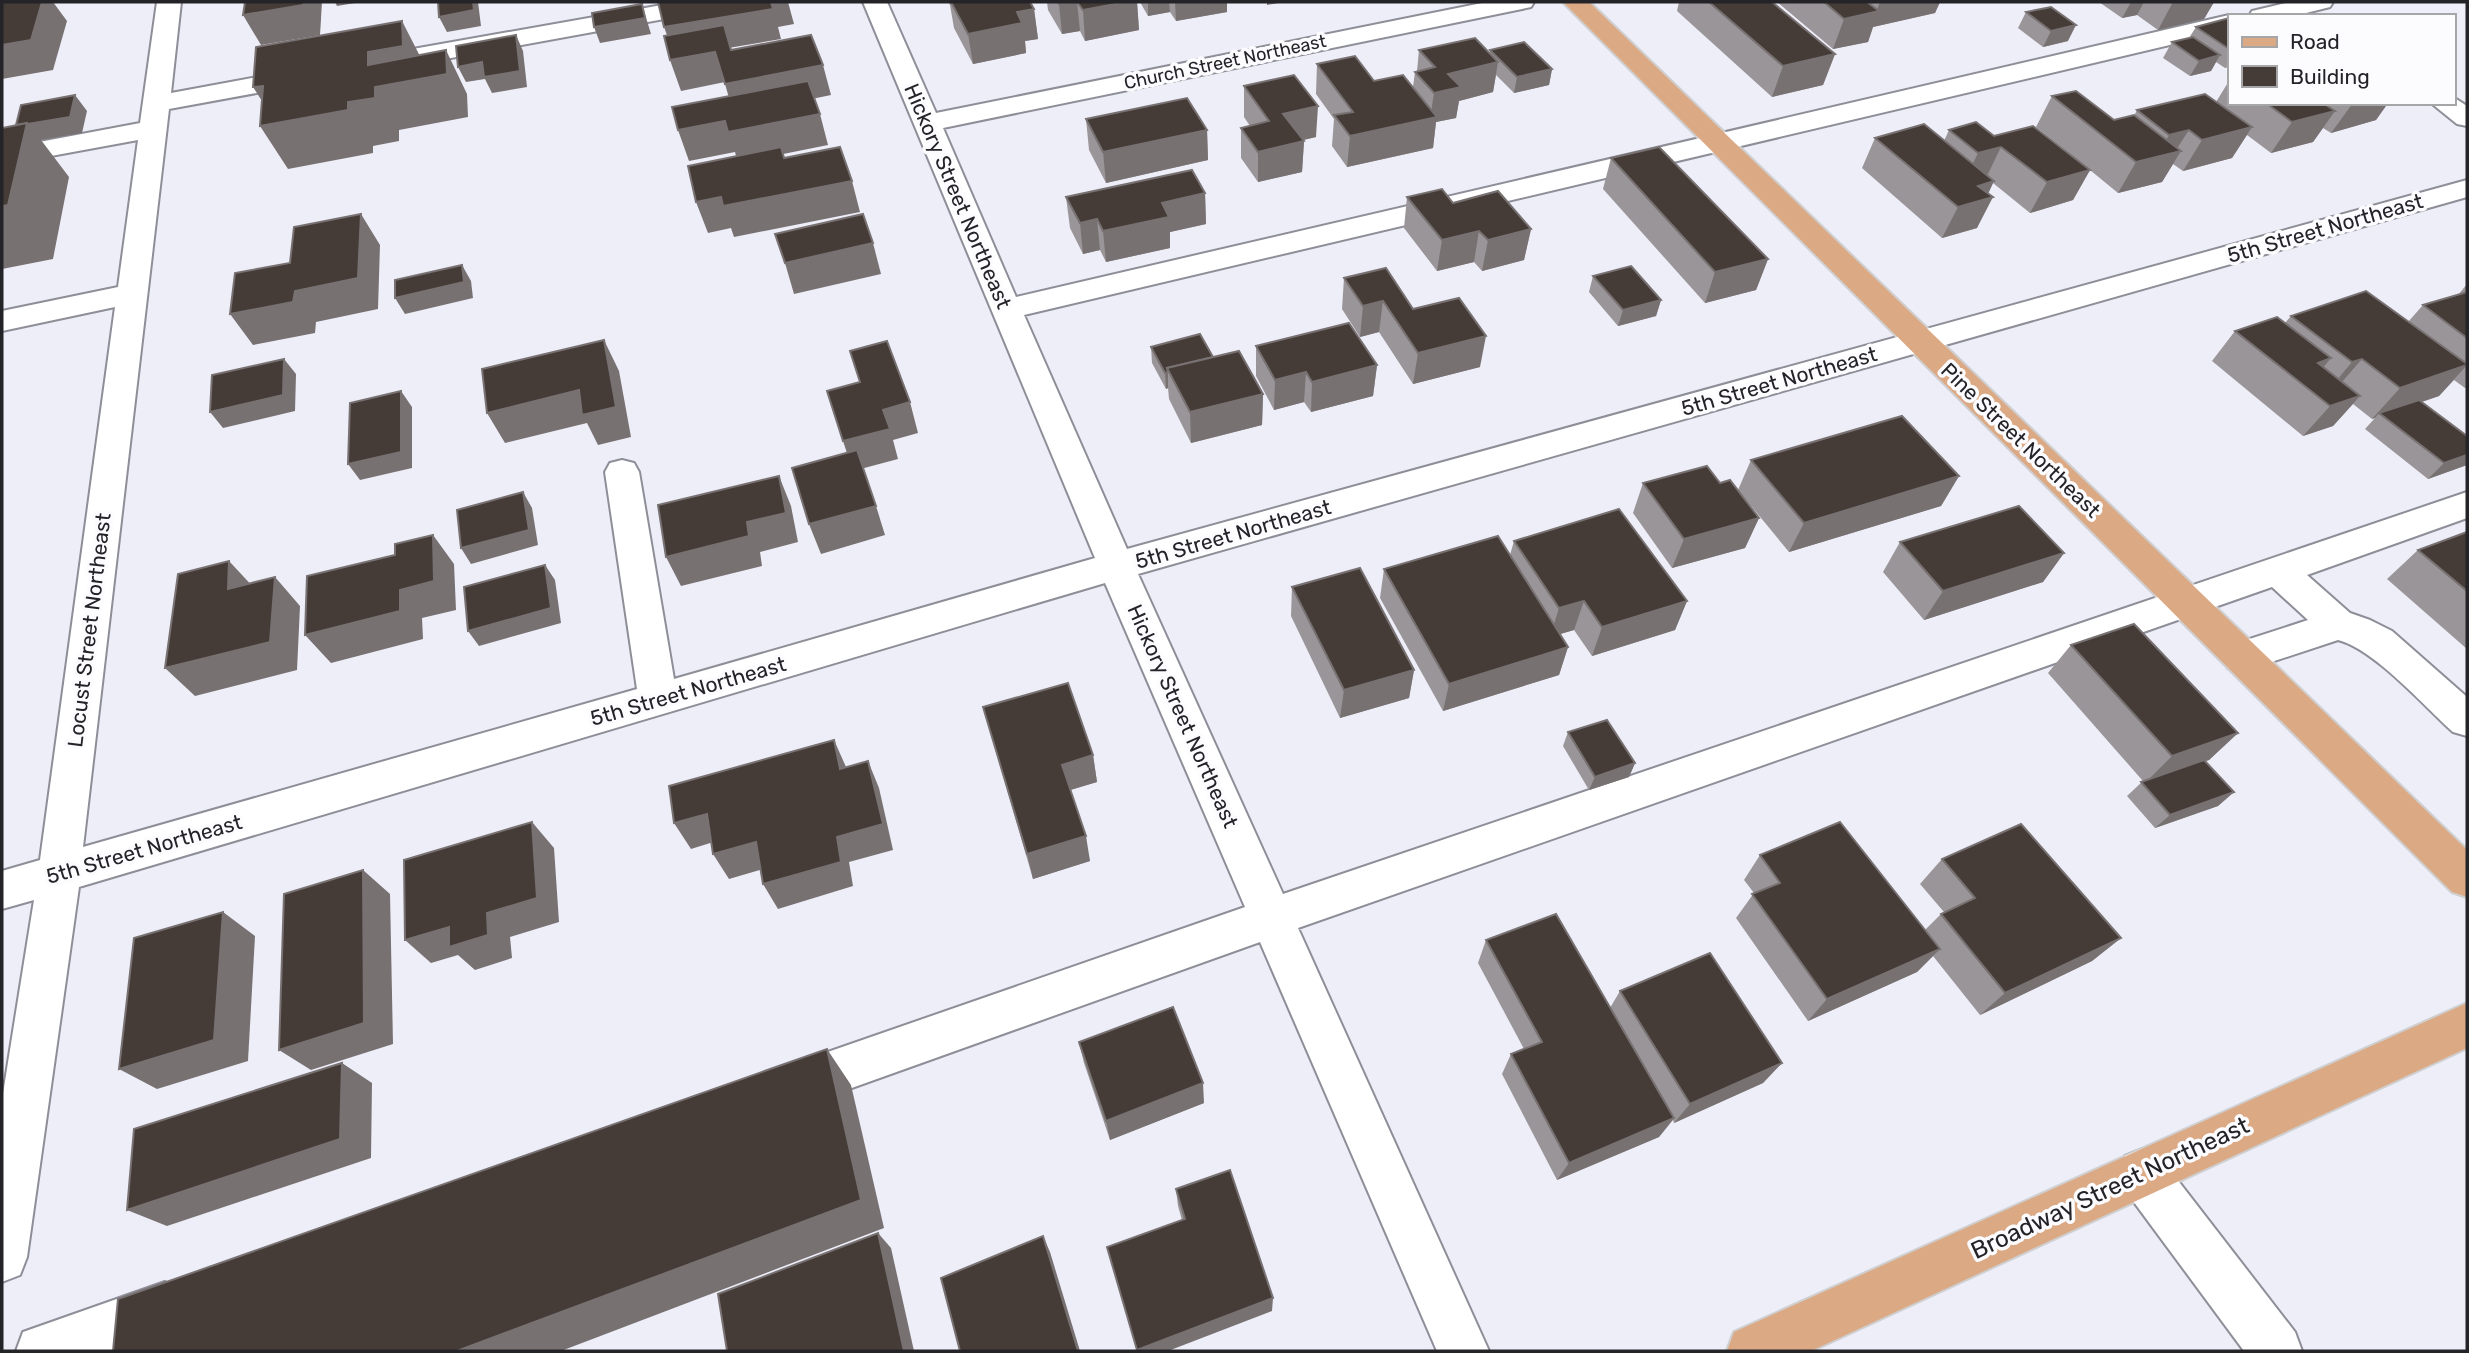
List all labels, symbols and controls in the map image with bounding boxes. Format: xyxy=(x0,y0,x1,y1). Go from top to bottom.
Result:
legend xyxy=(2228,14,2455,105)
text: Road xyxy=(2290,29,2340,54)
street label: Church Street Northeast xyxy=(1122,30,1328,94)
text: Building xyxy=(2290,64,2370,89)
street label: Hickory Street Northeast xyxy=(899,80,1017,312)
street label: 5th Street Northeast xyxy=(2224,188,2426,268)
street label: 5th Street Northeast xyxy=(1678,341,1880,421)
street label: Pine Street Northeast xyxy=(1936,357,2106,523)
street label: 5th Street Northeast xyxy=(1132,494,1334,574)
street label: Locust Street Northeast xyxy=(62,512,116,748)
street label: Hickory Street Northeast xyxy=(1122,600,1244,832)
street label: 5th Street Northeast xyxy=(587,651,789,731)
street label: 5th Street Northeast xyxy=(43,809,245,889)
street label: Broadway Street Northeast xyxy=(1966,1111,2254,1265)

